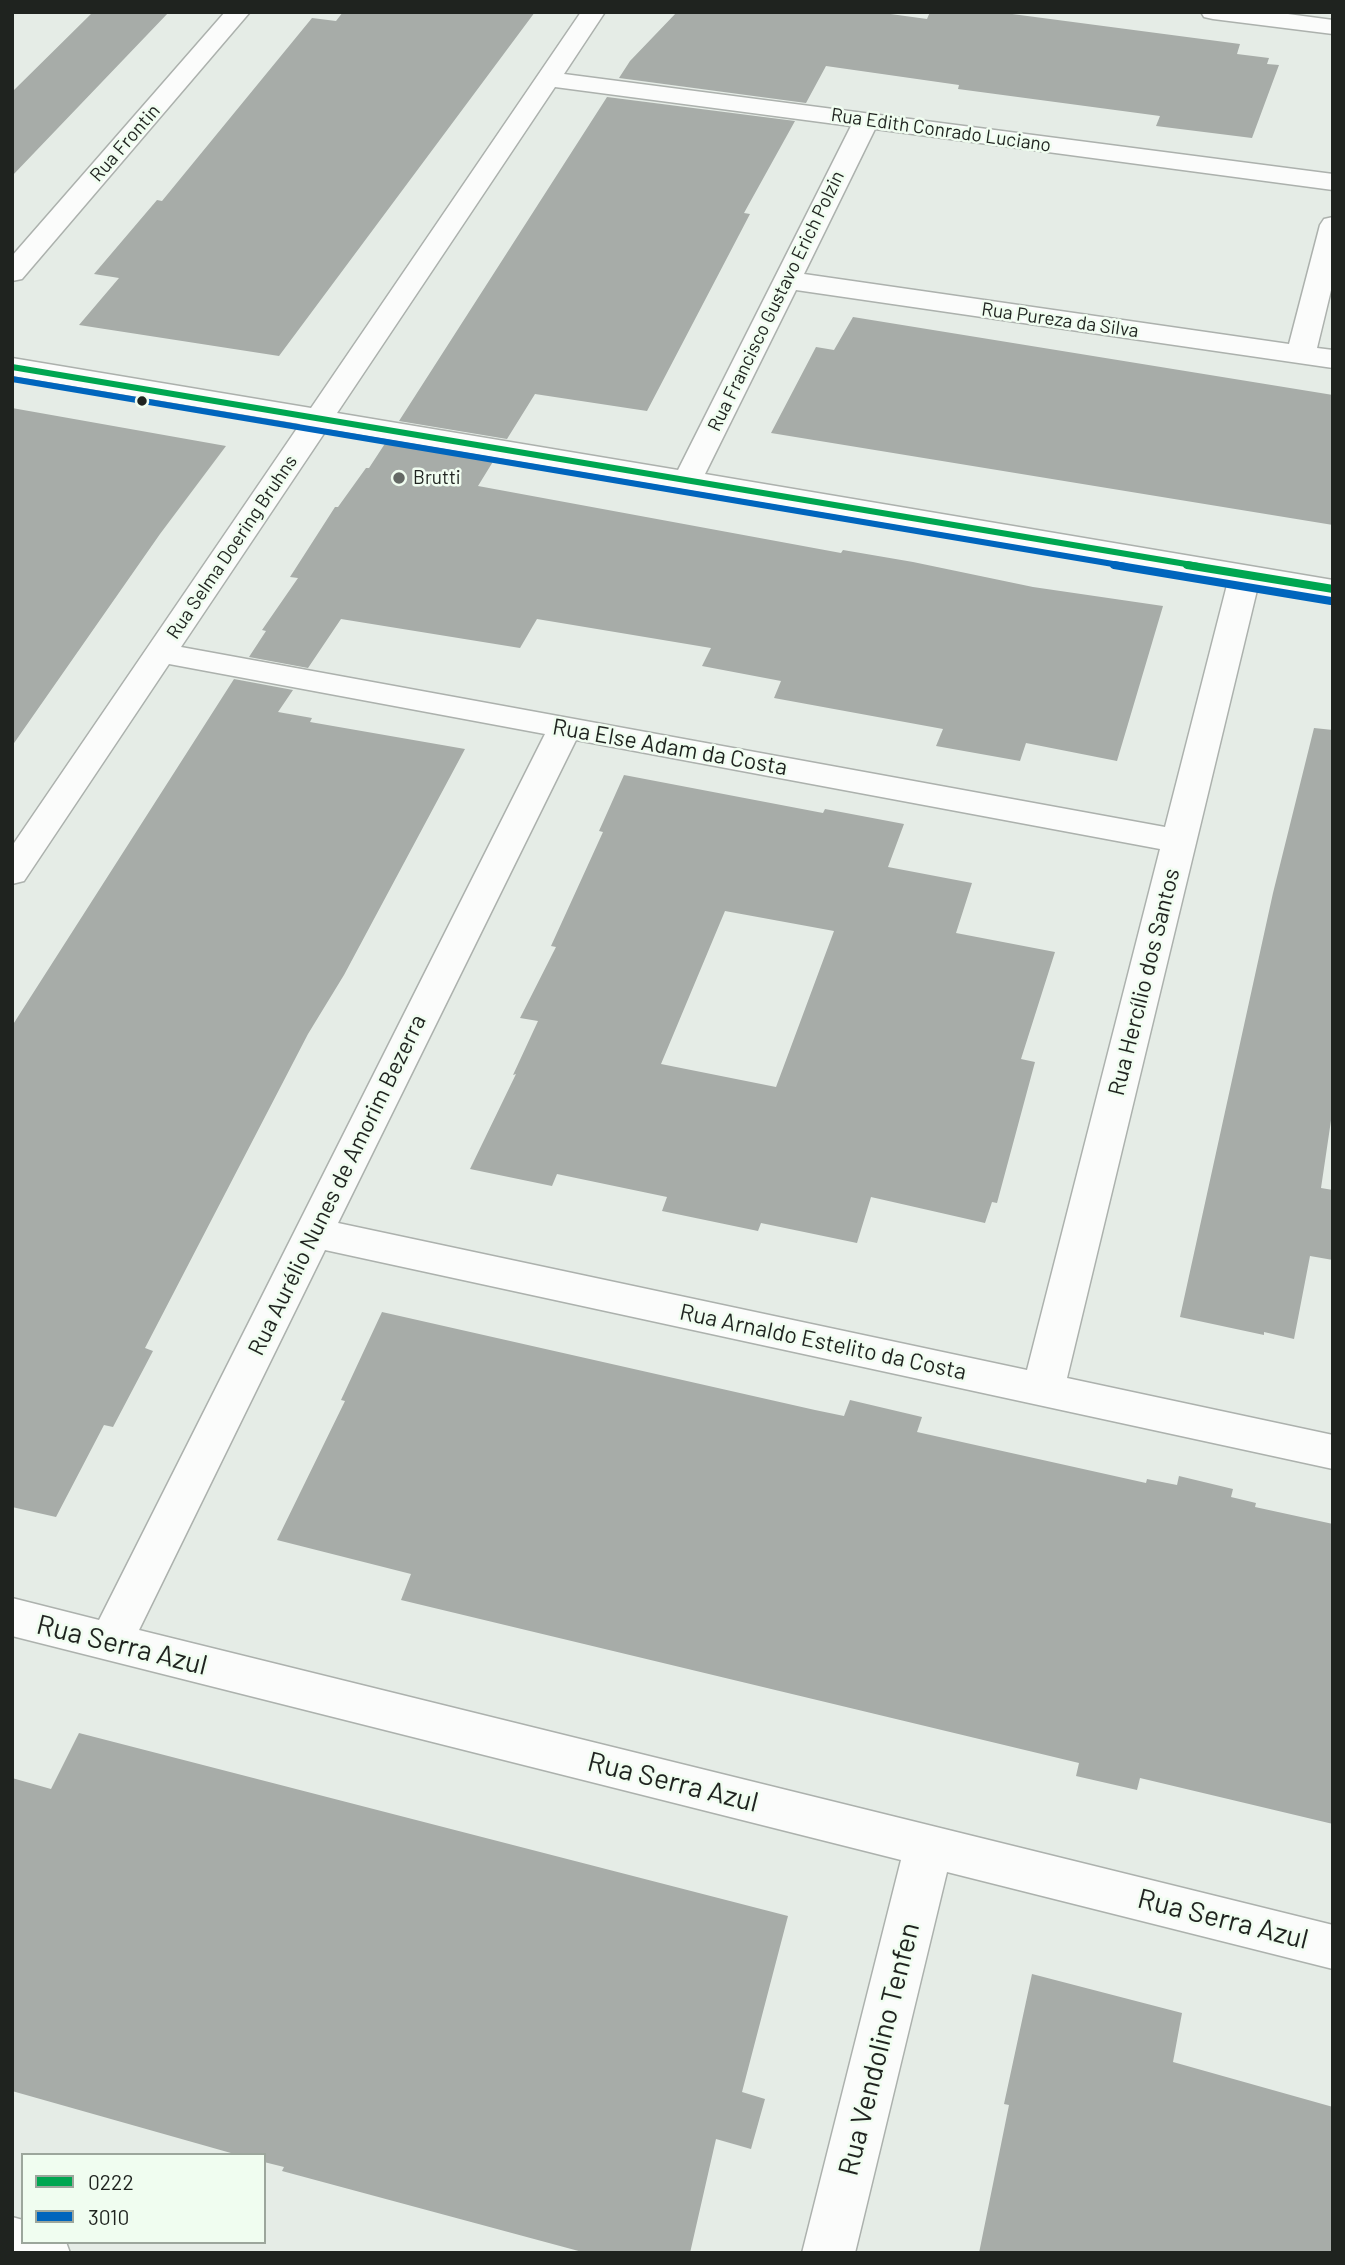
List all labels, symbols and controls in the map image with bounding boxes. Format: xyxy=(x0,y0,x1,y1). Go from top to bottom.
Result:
street label: Rua Frontin xyxy=(85,100,165,186)
street label: Rua Edith Conrado Luciano xyxy=(829,103,1053,157)
street label: Rua Francisco Gustavo Erich Polzin xyxy=(703,167,849,435)
street label: Rua Pureza da Silva xyxy=(980,298,1140,342)
unlabelled marker xyxy=(135,394,149,408)
street label: Rua Selma Doering Bruhns xyxy=(162,451,302,643)
place label: Brutti xyxy=(413,467,461,489)
marker: Brutti xyxy=(391,470,407,486)
street label: Rua Else Adam da Costa xyxy=(550,713,790,781)
street label: Rua Hercílio dos Santos xyxy=(1102,865,1186,1099)
street label: Rua Aurélio Nunes de Amorim Bezerra xyxy=(242,1010,432,1360)
street label: Rua Arnaldo Estelito da Costa xyxy=(677,1298,969,1386)
street label: Rua Serra Azul xyxy=(33,1608,211,1682)
street label: Rua Serra Azul xyxy=(584,1745,762,1819)
street label: Rua Serra Azul xyxy=(1134,1882,1312,1956)
street label: Rua Vendolino Tenfen xyxy=(831,1919,927,2179)
legend xyxy=(21,2153,266,2244)
text: 0222 xyxy=(88,2169,134,2194)
text: 3010 xyxy=(88,2204,129,2229)

